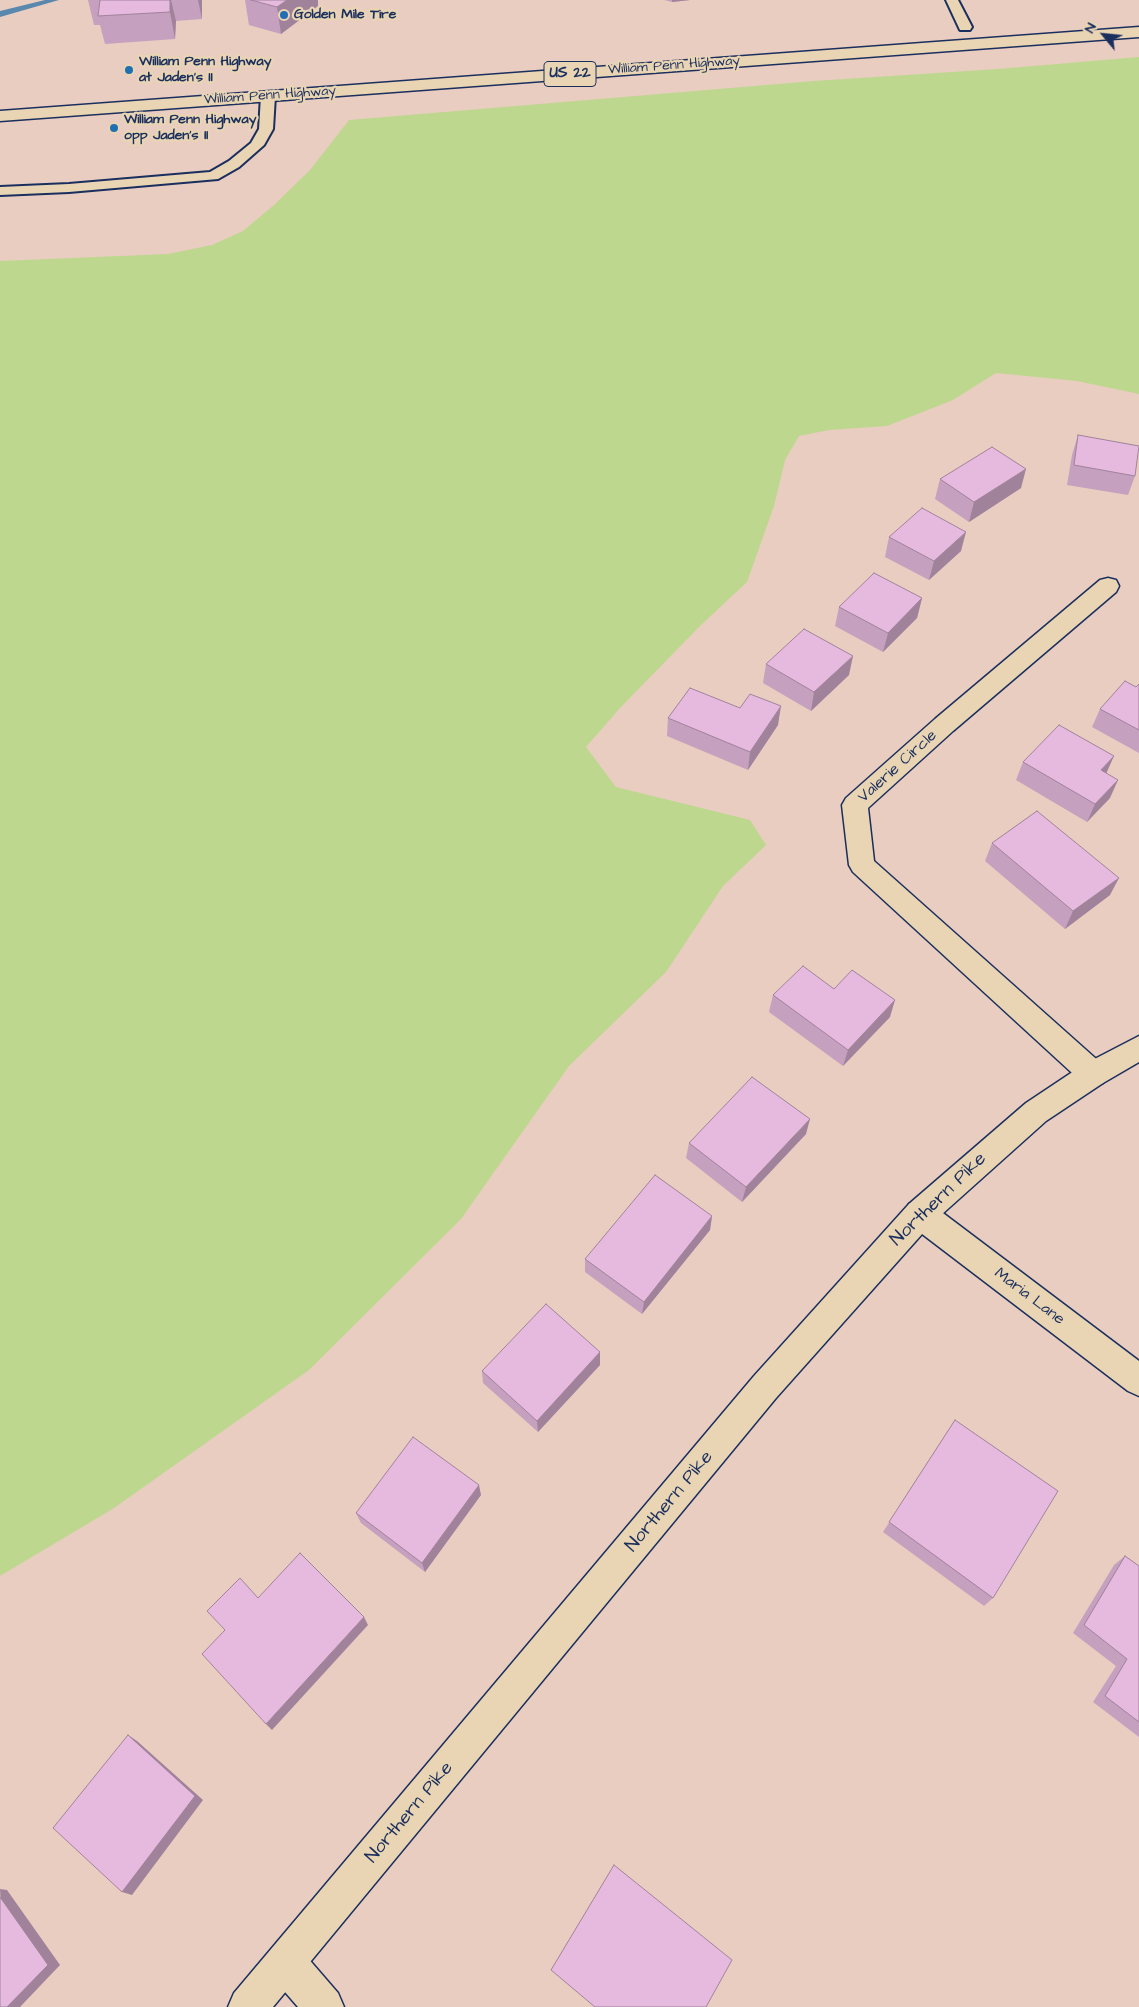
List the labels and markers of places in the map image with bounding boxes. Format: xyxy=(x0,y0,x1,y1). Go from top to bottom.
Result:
place label: Golden Mile Tire xyxy=(294,7,396,23)
marker: Golden Mile Tire xyxy=(278,9,290,21)
place label: William Penn Highway at Jaden's II xyxy=(139,54,271,86)
marker: William Penn Highway at Jaden's II xyxy=(123,64,135,76)
place label: William Penn Highway opp Jaden's II xyxy=(124,112,256,144)
marker: William Penn Highway opp Jaden's II xyxy=(108,122,120,134)

